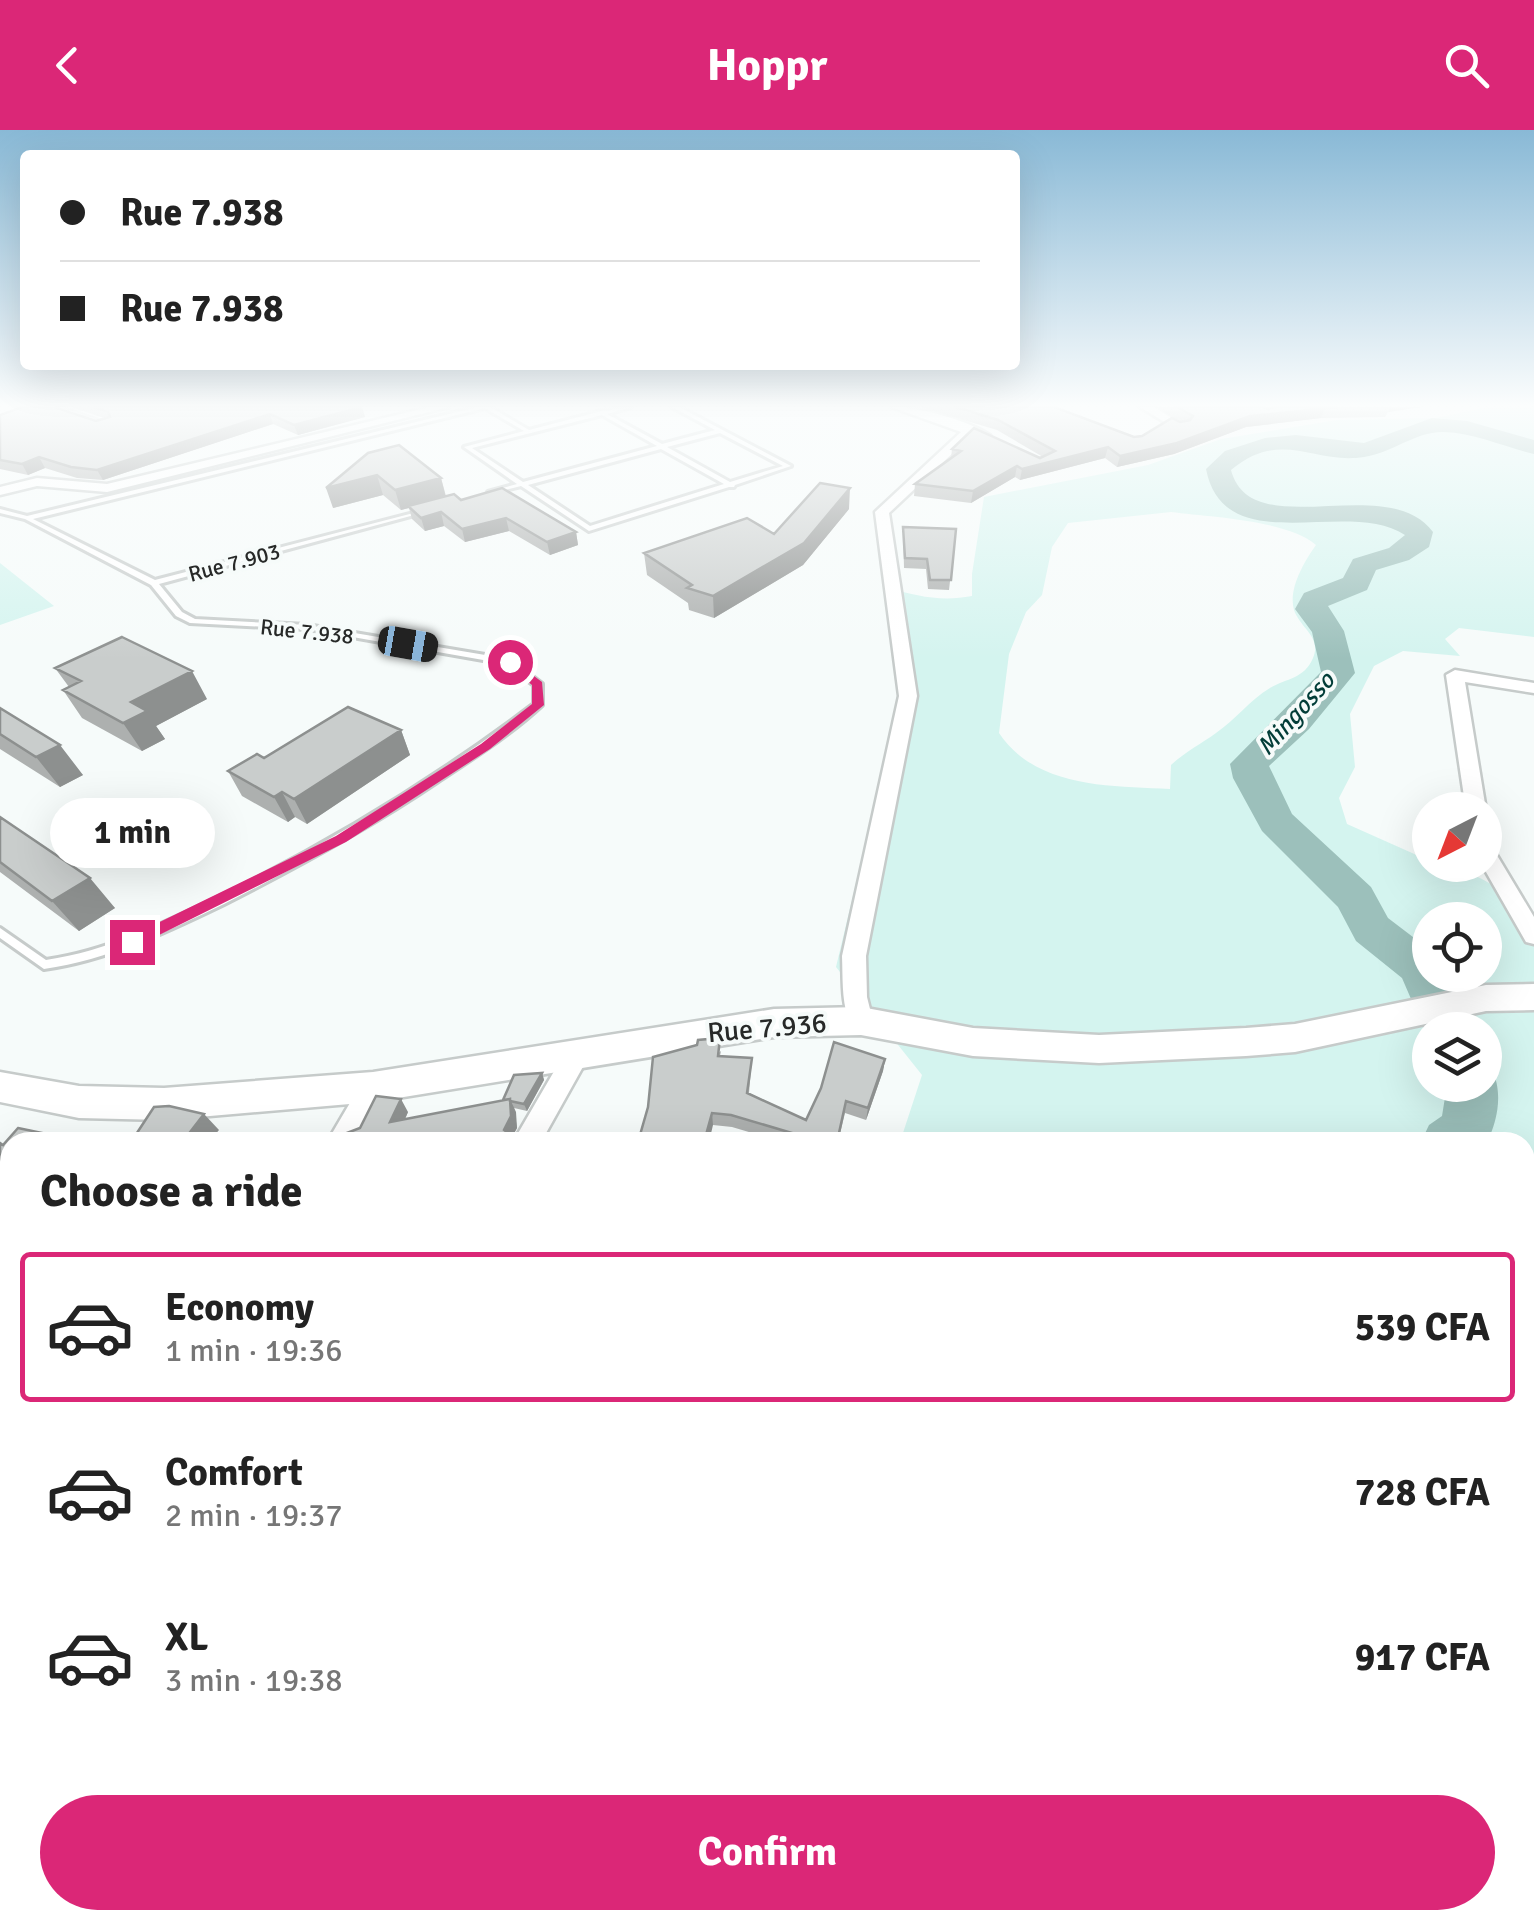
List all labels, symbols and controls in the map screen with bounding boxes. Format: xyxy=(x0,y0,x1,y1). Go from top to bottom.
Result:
icon: back xyxy=(40,38,95,93)
text: Hoppr xyxy=(707,38,827,93)
icon: search xyxy=(1439,38,1494,93)
text: Rue 7.938 xyxy=(120,189,284,236)
text: Rue 7.938 xyxy=(120,285,284,332)
street label: Rue 7.903 xyxy=(185,537,283,588)
street label: Rue 7.938 xyxy=(259,613,355,650)
car xyxy=(376,624,440,664)
route start xyxy=(488,640,533,685)
water label: Mingosso xyxy=(1250,664,1342,761)
north arrow xyxy=(1412,792,1502,882)
map controls xyxy=(1412,792,1502,1102)
callout: 1 min xyxy=(49,797,214,867)
text: 1 min xyxy=(94,813,171,852)
button: locate xyxy=(1412,902,1502,992)
route end xyxy=(110,920,155,965)
street label: Rue 7.936 xyxy=(706,1006,828,1050)
button: layers xyxy=(1412,1012,1502,1102)
text: Choose a ride xyxy=(40,1164,303,1219)
icon: car xyxy=(45,1282,135,1372)
text: Economy xyxy=(165,1284,314,1331)
text: 539 CFA xyxy=(1355,1304,1490,1351)
text: 1 min · 19:36 xyxy=(165,1331,343,1370)
icon: car xyxy=(45,1447,135,1537)
text: Comfort xyxy=(165,1449,303,1496)
text: 728 CFA xyxy=(1355,1469,1490,1516)
text: 2 min · 19:37 xyxy=(165,1496,343,1535)
icon: car xyxy=(45,1612,135,1702)
text: XL xyxy=(165,1614,208,1661)
text: 917 CFA xyxy=(1355,1634,1490,1681)
text: 3 min · 19:38 xyxy=(165,1661,343,1700)
button: Confirm xyxy=(40,1795,1495,1910)

